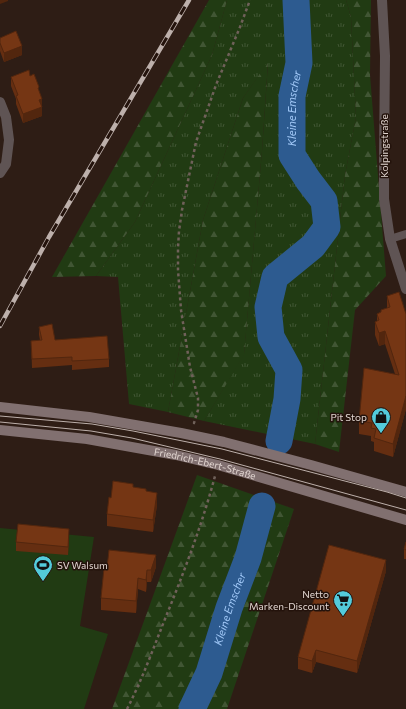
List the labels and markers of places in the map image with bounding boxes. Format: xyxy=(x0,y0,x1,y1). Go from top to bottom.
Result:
shop icon: Pit Stop xyxy=(370,406,392,434)
place label: Pit Stop xyxy=(330,411,367,423)
sports icon: SV Walsum xyxy=(32,554,54,582)
place label: SV Walsum xyxy=(57,559,108,571)
place label: Netto Marken-Discount xyxy=(249,588,329,612)
supermarket icon: Netto Marken-Discount xyxy=(332,589,354,617)

